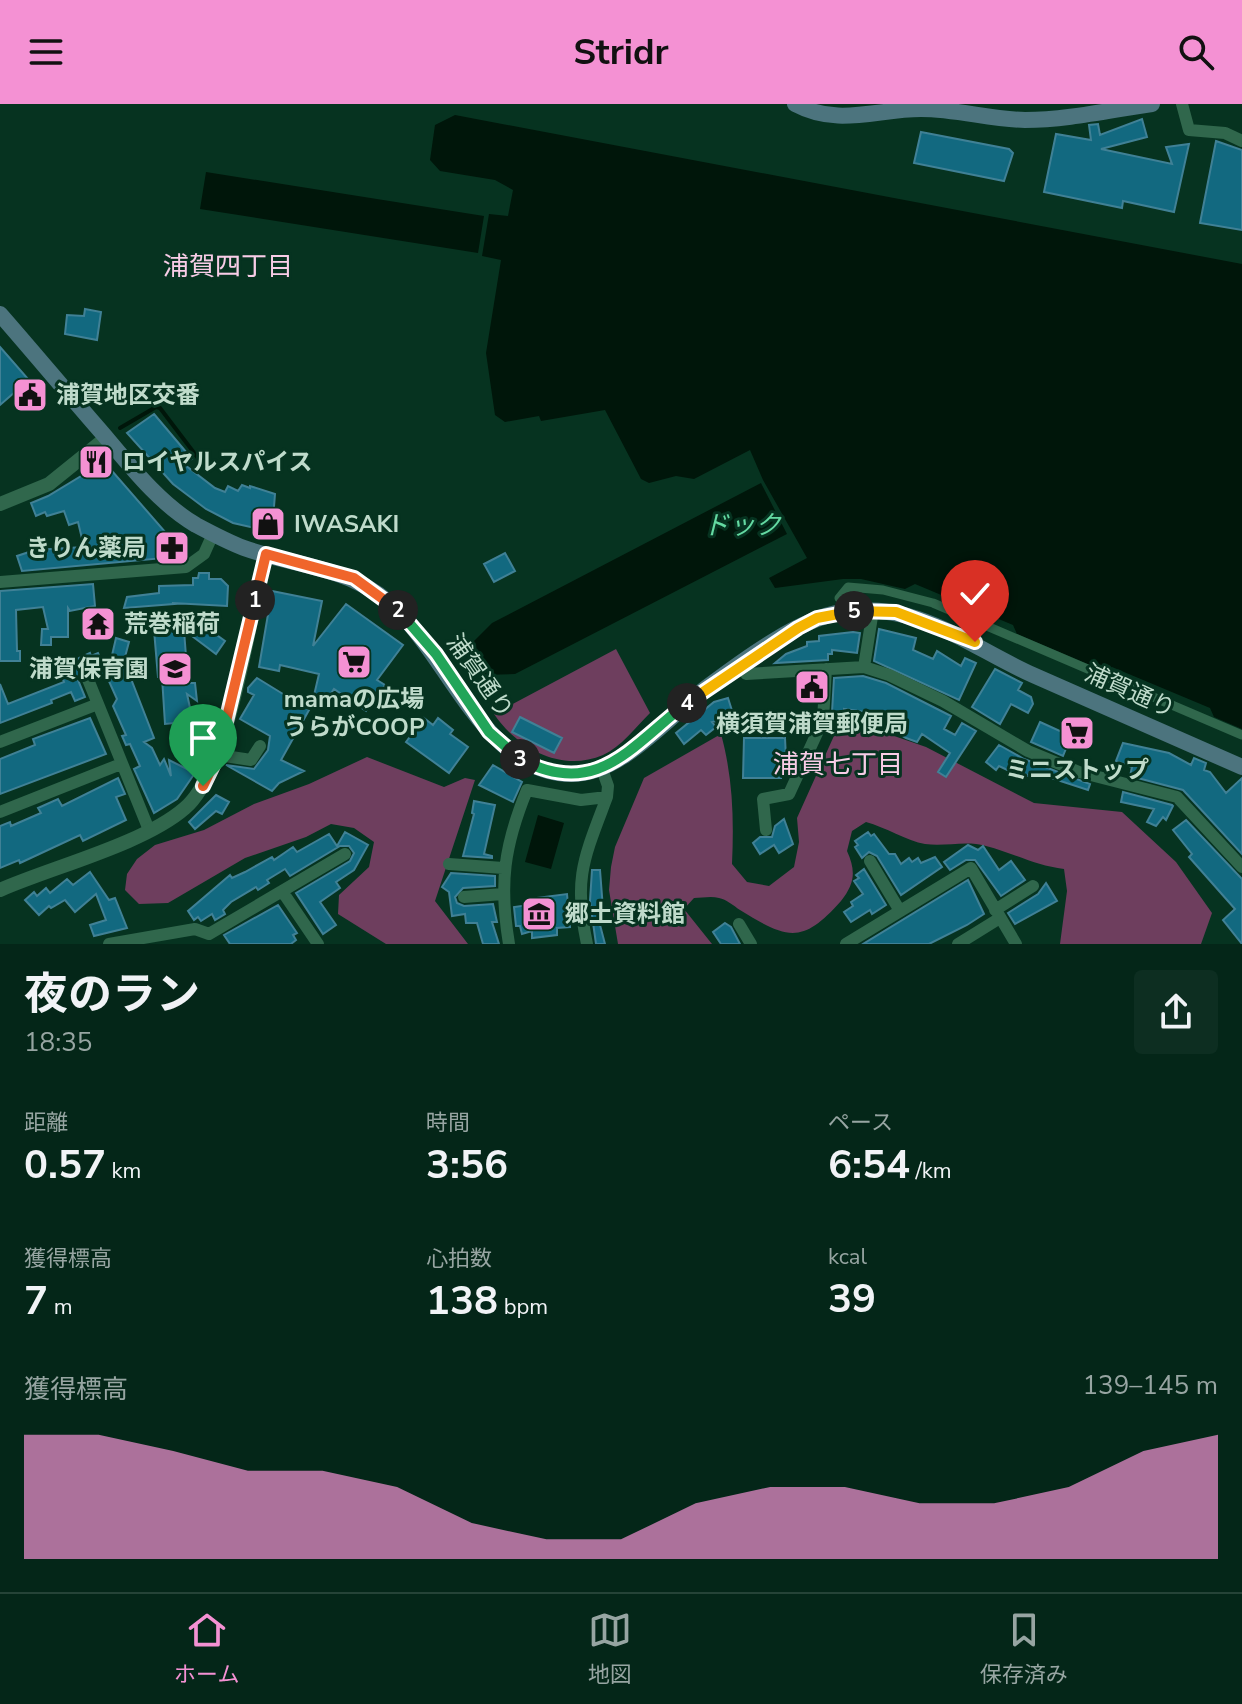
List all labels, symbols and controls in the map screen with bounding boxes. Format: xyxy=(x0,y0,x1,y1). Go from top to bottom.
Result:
text: Stridr xyxy=(573,28,669,77)
icon: menu xyxy=(24,30,68,74)
icon: search xyxy=(1174,30,1218,74)
district label: 浦賀四丁目 xyxy=(163,249,293,284)
public building icon: 浦賀地区交番 xyxy=(11,376,49,414)
place label: 浦賀地区交番 xyxy=(56,379,200,411)
restaurant icon: ロイヤルスパイス xyxy=(77,443,115,481)
place label: ロイヤルスパイス xyxy=(122,446,313,478)
shop icon: IWASAKI xyxy=(249,505,287,543)
place label: IWASAKI xyxy=(294,508,399,540)
water label: ドック xyxy=(703,508,782,543)
pharmacy icon: きりん薬局 xyxy=(153,529,191,567)
place label: きりん薬局 xyxy=(26,532,146,564)
pin xyxy=(941,560,1009,642)
icon: check xyxy=(953,572,997,616)
pin: 1 xyxy=(235,580,275,620)
text: 1 xyxy=(248,585,262,615)
pin: 2 xyxy=(378,590,418,630)
pin: 5 xyxy=(834,591,874,631)
text: 2 xyxy=(391,595,405,625)
text: 5 xyxy=(847,596,861,626)
temple icon: 荒巻稲荷 xyxy=(79,605,117,643)
place label: 荒巻稲荷 xyxy=(124,608,220,640)
street label: 浦賀通り xyxy=(439,628,521,724)
supermarket icon: mamaの広場 うらがCOOP xyxy=(335,643,373,681)
school or university icon: 浦賀保育園 xyxy=(156,650,194,688)
place label: 浦賀保育園 xyxy=(29,653,149,685)
street label: 浦賀通り xyxy=(1080,657,1180,725)
public building icon: 横須賀浦賀郵便局 xyxy=(793,668,831,706)
place label: mamaの広場 うらがCOOP xyxy=(283,683,425,743)
pin: 4 xyxy=(667,683,707,723)
text: 4 xyxy=(680,688,694,718)
pin xyxy=(169,704,237,786)
place label: 横須賀浦賀郵便局 xyxy=(716,708,908,740)
supermarket icon: ミニストップ xyxy=(1058,714,1096,752)
icon: arrive xyxy=(181,716,225,760)
pin: 3 xyxy=(500,739,540,779)
text: 3 xyxy=(513,744,527,774)
district label: 浦賀七丁目 xyxy=(773,747,903,782)
place label: ミニストップ xyxy=(1005,754,1149,786)
museum icon: 郷土資料館 xyxy=(520,895,558,933)
place label: 郷土資料館 xyxy=(565,898,685,930)
text: 夜のラン xyxy=(24,965,200,1025)
button: share xyxy=(1134,970,1218,1054)
text: 18:35 xyxy=(24,1025,92,1060)
text: 距離 xyxy=(24,1108,68,1138)
text: 時間 xyxy=(426,1108,470,1138)
text: ペース xyxy=(828,1108,893,1138)
text: 0.57 xyxy=(24,1138,106,1192)
text: 3:56 xyxy=(426,1138,508,1192)
text: 6:54 xyxy=(828,1138,910,1192)
text: km xyxy=(106,1156,141,1186)
text: /km xyxy=(910,1156,952,1186)
text: kcal xyxy=(828,1242,867,1272)
text: 獲得標高 xyxy=(24,1244,112,1274)
text: 心拍数 xyxy=(426,1244,492,1274)
text: 39 xyxy=(828,1272,876,1326)
text: 7 xyxy=(24,1274,48,1328)
text: 138 xyxy=(426,1274,498,1328)
text: m xyxy=(48,1292,73,1322)
text: bpm xyxy=(498,1292,548,1322)
text: 139–145 m xyxy=(1082,1368,1218,1403)
text: 獲得標高 xyxy=(24,1372,128,1407)
tab: ホーム xyxy=(174,1608,239,1690)
tab: 地図 xyxy=(588,1608,632,1690)
tab: 保存済み xyxy=(980,1608,1068,1690)

